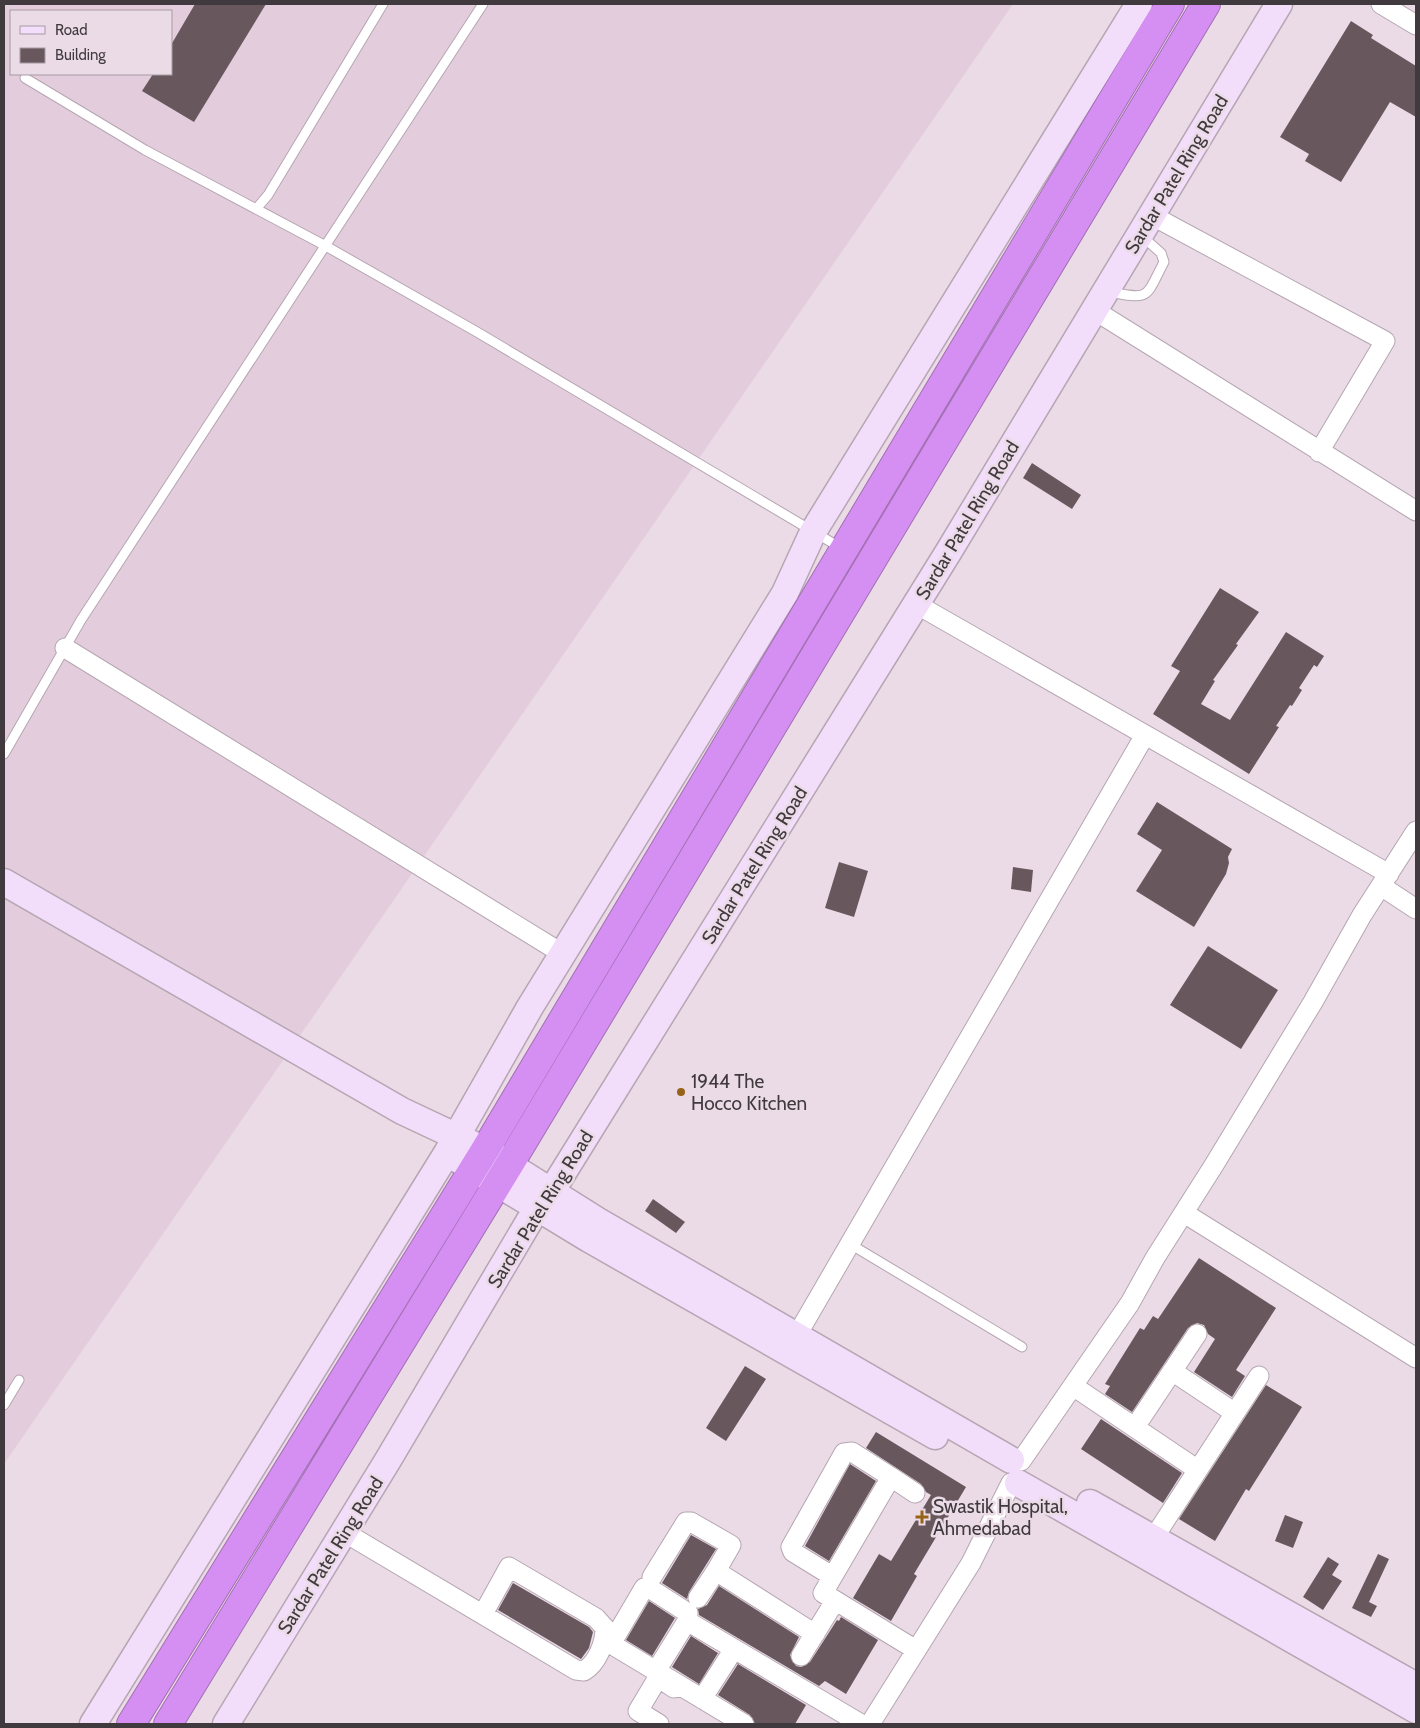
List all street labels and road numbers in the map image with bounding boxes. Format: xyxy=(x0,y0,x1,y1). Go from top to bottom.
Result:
street label: Sardar Patel Ring Road xyxy=(1120,91,1233,258)
street label: Sardar Patel Ring Road xyxy=(911,437,1024,604)
street label: Sardar Patel Ring Road xyxy=(697,782,812,948)
street label: Sardar Patel Ring Road xyxy=(483,1126,598,1292)
street label: Sardar Patel Ring Road xyxy=(273,1472,388,1638)

